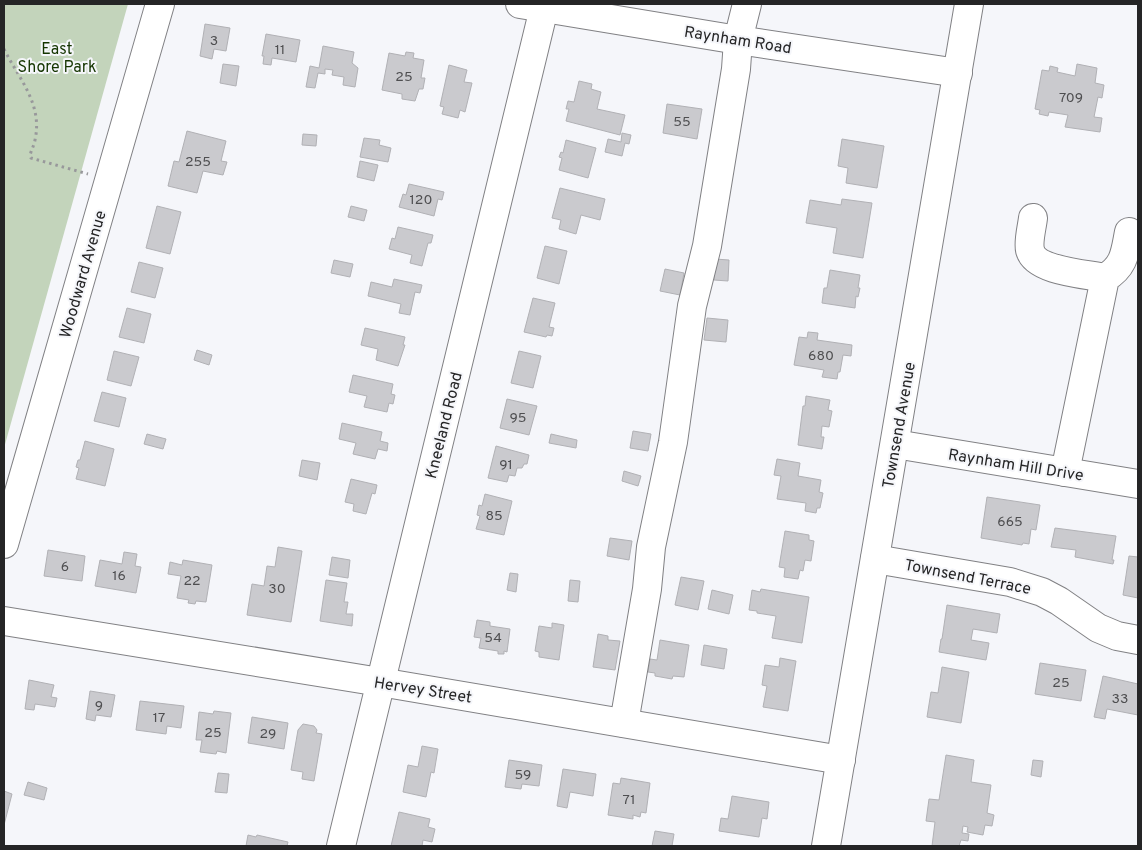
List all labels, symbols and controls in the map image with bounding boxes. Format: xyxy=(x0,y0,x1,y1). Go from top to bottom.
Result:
street label: Raynham Road xyxy=(683,23,793,59)
house number: 3 xyxy=(210,33,218,50)
park label: East Shore Park xyxy=(18,40,96,78)
house number: 11 xyxy=(275,42,285,59)
house number: 25 xyxy=(395,69,413,86)
house number: 709 xyxy=(1059,90,1083,107)
house number: 55 xyxy=(673,114,691,131)
house number: 255 xyxy=(185,154,211,171)
house number: 120 xyxy=(410,192,432,209)
street label: Woodward Avenue xyxy=(56,208,112,341)
house number: 680 xyxy=(808,348,834,365)
street label: Townsend Avenue xyxy=(879,361,921,490)
street label: Kneeland Road xyxy=(422,370,468,481)
house number: 95 xyxy=(509,410,527,427)
street label: Raynham Hill Drive xyxy=(947,445,1085,487)
house number: 91 xyxy=(499,457,513,474)
house number: 85 xyxy=(485,508,503,525)
house number: 665 xyxy=(997,514,1023,531)
street label: Townsend Terrace xyxy=(903,556,1033,600)
house number: 6 xyxy=(61,559,69,576)
house number: 16 xyxy=(112,568,126,585)
house number: 22 xyxy=(183,573,201,590)
house number: 30 xyxy=(268,581,286,598)
house number: 54 xyxy=(484,630,502,647)
street label: Hervey Street xyxy=(372,673,473,709)
house number: 25 xyxy=(1052,675,1070,692)
house number: 33 xyxy=(1112,691,1128,708)
house number: 9 xyxy=(95,698,103,715)
house number: 17 xyxy=(153,710,165,727)
house number: 25 xyxy=(204,725,222,742)
house number: 29 xyxy=(260,726,276,743)
house number: 59 xyxy=(515,767,531,784)
house number: 71 xyxy=(623,792,635,809)

